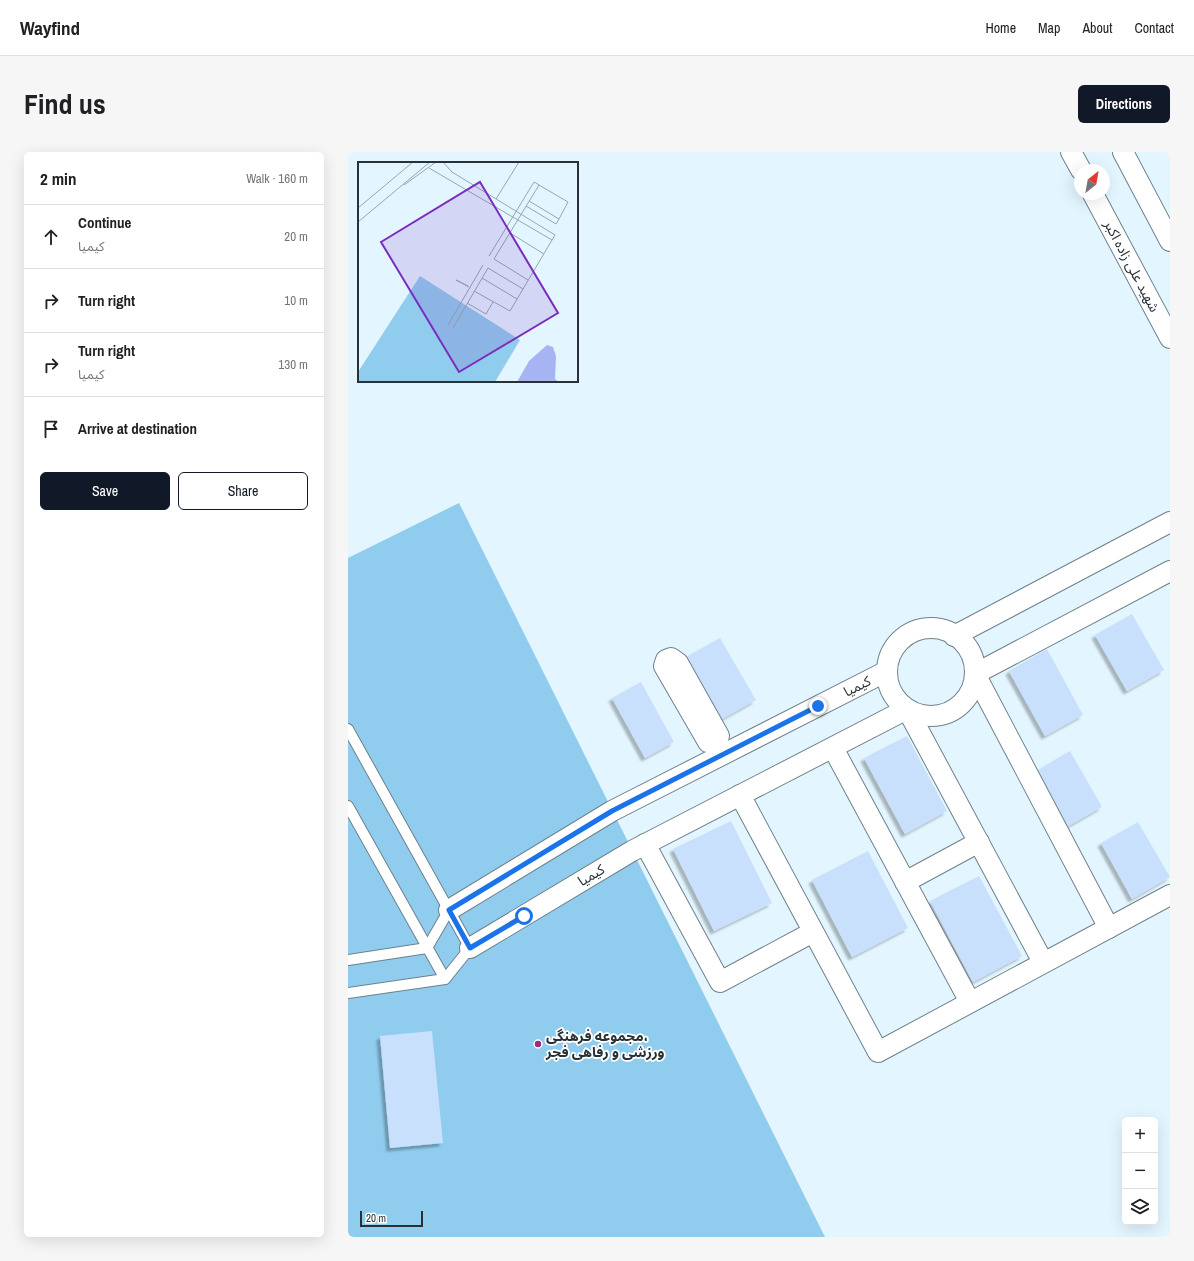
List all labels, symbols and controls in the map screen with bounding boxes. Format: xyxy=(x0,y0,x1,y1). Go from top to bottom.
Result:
text: Wayfind xyxy=(20,15,80,41)
text: Home xyxy=(985,19,1016,37)
text: Map xyxy=(1038,19,1060,37)
text: About xyxy=(1082,19,1112,37)
text: Contact xyxy=(1134,19,1174,37)
text: Find us xyxy=(24,85,106,123)
button: Directions xyxy=(1078,85,1170,123)
inset map xyxy=(358,162,578,382)
north arrow xyxy=(1074,164,1110,200)
text: 2 min xyxy=(40,167,76,190)
text: Walk · 160 m xyxy=(246,170,308,187)
text: Continue xyxy=(78,212,131,233)
street label: شهید علی زاده اکبر xyxy=(1100,216,1164,315)
icon: ahead xyxy=(40,226,62,248)
text: 20 m xyxy=(284,228,308,245)
text: کیمیا xyxy=(78,238,104,255)
icon: right xyxy=(40,290,62,312)
text: Turn right xyxy=(78,290,135,311)
text: 10 m xyxy=(284,292,308,309)
text: Turn right xyxy=(78,340,135,361)
icon: right xyxy=(40,354,62,376)
text: 130 m xyxy=(278,356,308,373)
text: کیمیا xyxy=(78,366,104,383)
icon: arrive xyxy=(40,418,62,440)
text: Arrive at destination xyxy=(78,418,197,439)
button: Save xyxy=(40,472,170,510)
button: Share xyxy=(178,472,308,510)
street label: کیمیا xyxy=(840,671,874,700)
route end xyxy=(809,697,827,715)
street label: کیمیا xyxy=(574,860,608,890)
route start xyxy=(515,907,533,925)
place label: مجموعه فرهنگی، ورزشی و رفاهی فجر xyxy=(545,1027,665,1061)
marker: مجموعه فرهنگی، ورزشی و رفاهی فجر xyxy=(533,1039,543,1049)
map controls xyxy=(1122,1117,1158,1225)
button: + xyxy=(1122,1117,1158,1153)
button: − xyxy=(1122,1153,1158,1189)
button: layers xyxy=(1122,1189,1158,1225)
scale bar xyxy=(360,1209,423,1228)
text: 20 m xyxy=(366,1211,386,1225)

